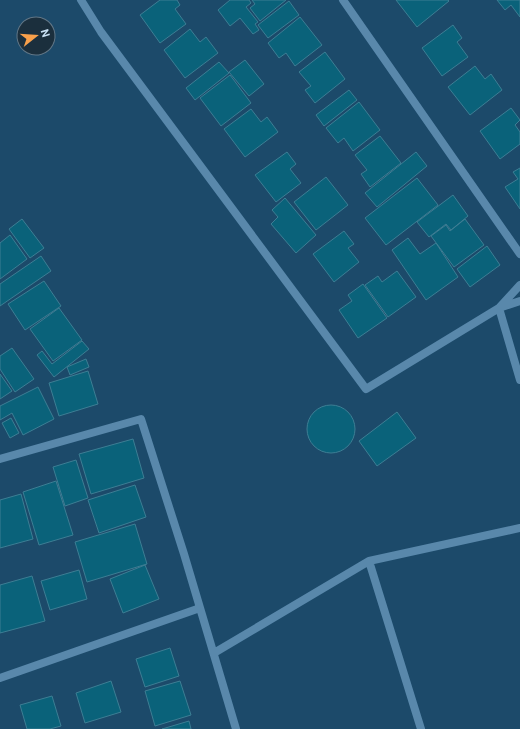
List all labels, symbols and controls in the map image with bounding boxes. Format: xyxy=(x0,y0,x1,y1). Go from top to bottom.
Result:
north arrow xyxy=(16,16,56,56)
text: N xyxy=(37,28,52,39)

